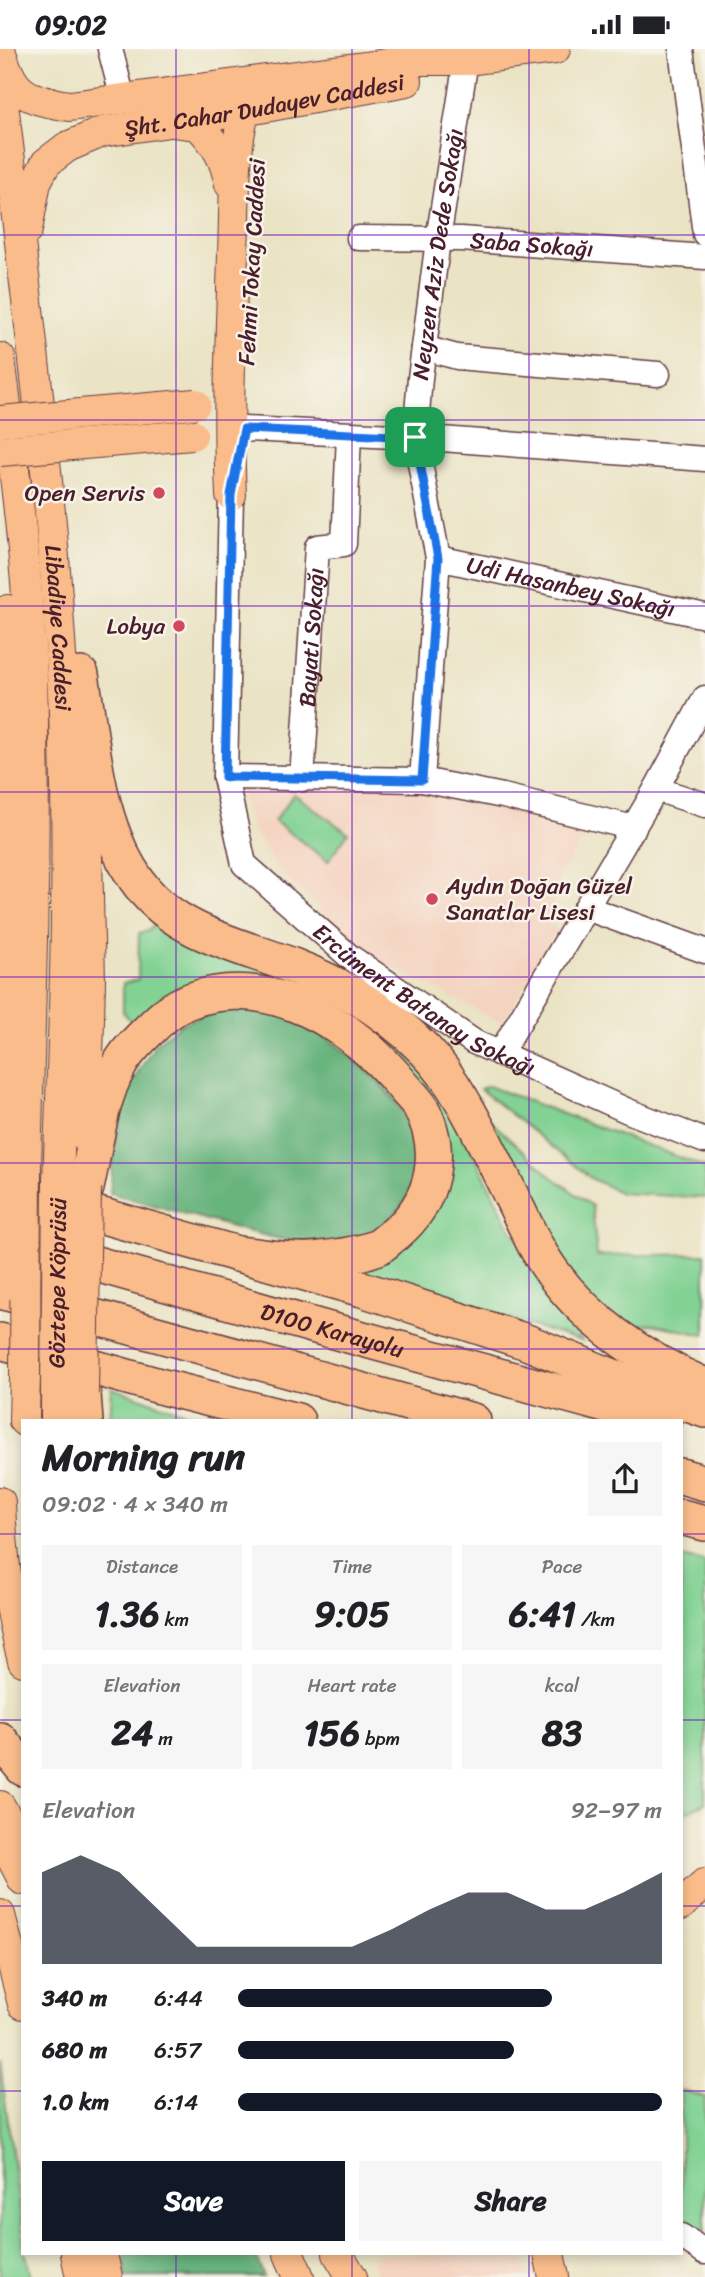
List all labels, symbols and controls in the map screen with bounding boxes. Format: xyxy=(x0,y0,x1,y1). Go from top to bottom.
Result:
text: 09:02 xyxy=(35,2,107,48)
street label: Şht. Cahar Dudayev Caddesi xyxy=(121,61,408,149)
street label: Neyzen Aziz Dede Sokağı xyxy=(399,126,476,382)
street label: Fehmi Tokay Caddesi xyxy=(226,157,278,367)
street label: Saba Sokağı xyxy=(469,219,595,269)
pin xyxy=(385,407,445,467)
icon: arrive xyxy=(396,418,434,456)
place label: Open Servis xyxy=(24,473,145,514)
marker: Open Servis xyxy=(151,485,167,501)
street label: Libadiye Caddesi xyxy=(32,543,84,712)
street label: Udi Hasanbey Sokağı xyxy=(463,544,679,629)
street label: Bayati Sokağı xyxy=(286,566,336,708)
place label: Lobya xyxy=(107,606,165,647)
marker: Lobya xyxy=(171,618,187,634)
place label: Aydın Doğan Güzel Sanatlar Lisesi xyxy=(445,866,633,933)
marker: Aydın Doğan Güzel Sanatlar Lisesi xyxy=(424,891,440,907)
street label: Ercüment Batanay Sokağı xyxy=(303,912,542,1088)
street label: Göztepe Köprüsü xyxy=(36,1197,78,1368)
street label: D100 Karayolu xyxy=(256,1291,409,1370)
text: Morning run xyxy=(42,1424,245,1491)
button: share xyxy=(588,1442,662,1516)
text: 09:02 · 4 × 340 m xyxy=(42,1484,228,1525)
text: Distance xyxy=(106,1550,178,1583)
text: Time xyxy=(332,1550,372,1583)
text: Pace xyxy=(542,1550,582,1583)
text: 1.36 xyxy=(95,1583,160,1645)
text: 9:05 xyxy=(314,1583,390,1645)
text: 6:41 xyxy=(509,1583,576,1645)
text: km xyxy=(160,1603,189,1636)
text: /km xyxy=(576,1603,615,1636)
text: Elevation xyxy=(104,1669,180,1702)
text: Heart rate xyxy=(307,1669,397,1702)
text: kcal xyxy=(545,1669,579,1702)
text: 24 xyxy=(111,1702,153,1764)
text: 156 xyxy=(304,1702,360,1764)
text: 83 xyxy=(542,1702,582,1764)
text: m xyxy=(153,1722,173,1755)
text: bpm xyxy=(360,1722,400,1755)
text: Elevation xyxy=(42,1790,135,1831)
text: 92–97 m xyxy=(571,1790,662,1831)
text: 340 m xyxy=(42,1978,107,2019)
text: 6:44 xyxy=(154,1978,203,2019)
text: 680 m xyxy=(42,2030,107,2071)
text: 6:57 xyxy=(154,2030,201,2071)
text: 1.0 km xyxy=(42,2082,109,2123)
text: 6:14 xyxy=(154,2082,198,2123)
button: Save xyxy=(42,2161,345,2241)
button: Share xyxy=(359,2161,662,2241)

